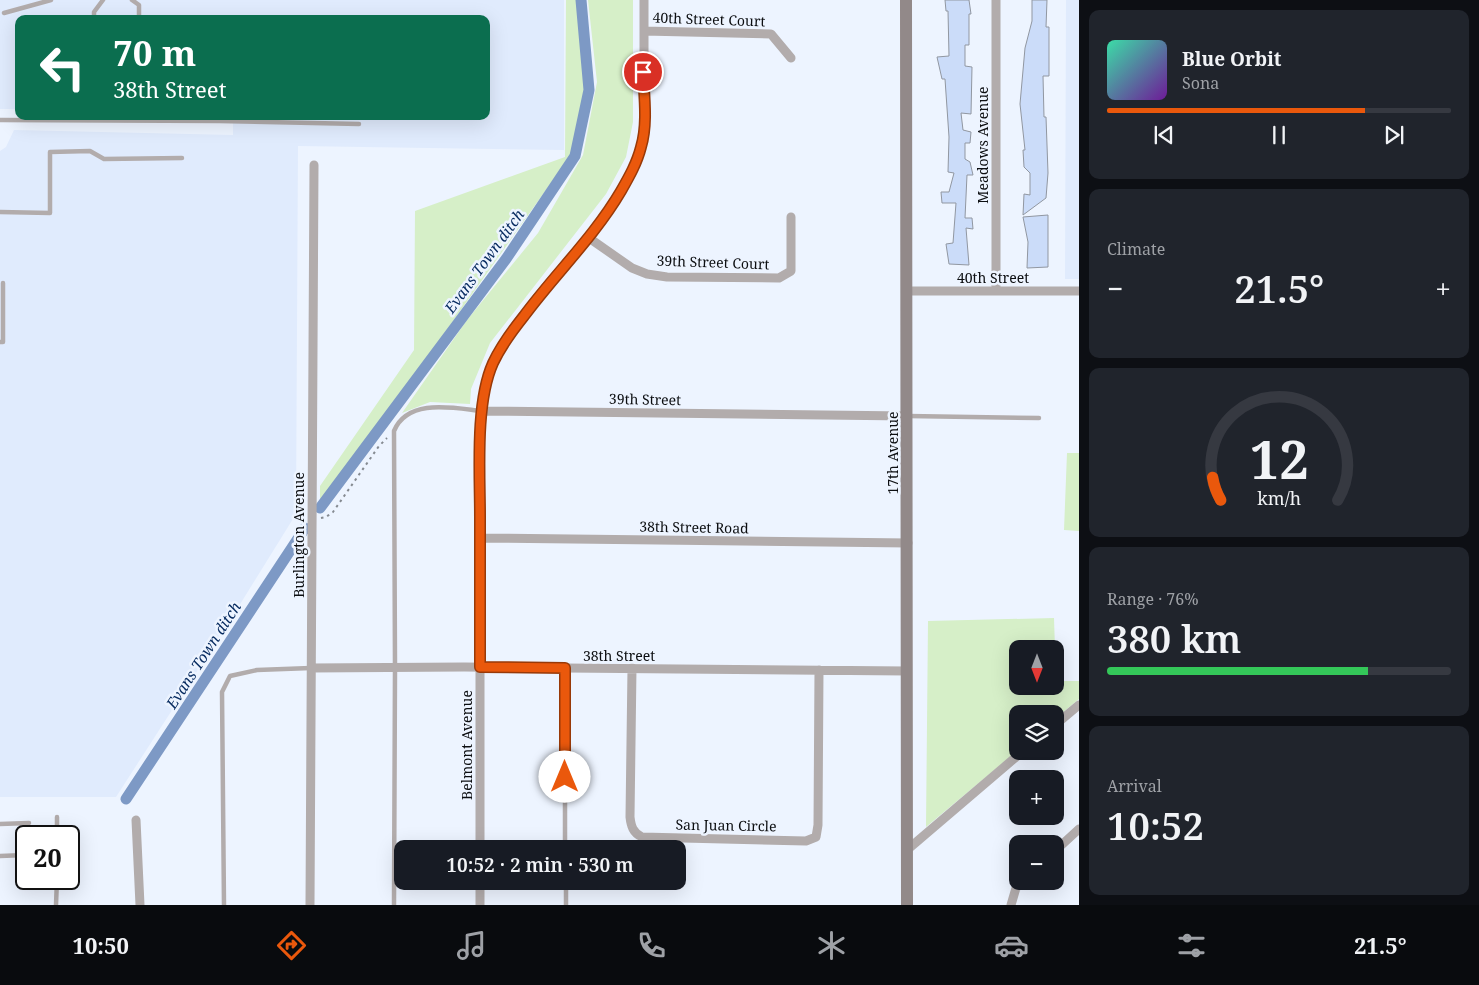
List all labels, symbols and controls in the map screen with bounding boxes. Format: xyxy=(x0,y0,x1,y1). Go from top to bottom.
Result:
street label: 40th Street Court xyxy=(652,8,766,30)
text: 70 m xyxy=(113,29,196,76)
icon: left xyxy=(30,35,95,100)
text: Blue Orbit xyxy=(1182,46,1282,72)
pin xyxy=(622,51,664,93)
icon: arrive xyxy=(629,58,657,86)
text: Sona xyxy=(1182,72,1219,94)
text: 38th Street xyxy=(113,74,226,104)
street label: Meadows Avenue xyxy=(973,86,992,204)
icon: previous xyxy=(1150,121,1178,149)
icon: pause xyxy=(1265,121,1293,149)
icon: next xyxy=(1380,121,1408,149)
water label: Evans Town ditch xyxy=(439,205,528,318)
text: Climate xyxy=(1107,238,1165,260)
street label: 39th Street Court xyxy=(656,251,770,273)
text: 21.5° xyxy=(1234,262,1324,314)
street label: 40th Street xyxy=(957,268,1029,287)
text: − xyxy=(1107,269,1123,307)
text: + xyxy=(1435,269,1451,307)
street label: 39th Street xyxy=(609,389,681,409)
street label: 17th Avenue xyxy=(883,411,902,495)
text: 12 xyxy=(1250,423,1308,494)
street label: Burlington Avenue xyxy=(289,472,308,598)
text: km/h xyxy=(1257,486,1301,510)
street label: 38th Street Road xyxy=(639,517,749,537)
text: Range · 76% xyxy=(1107,588,1199,610)
water label: Evans Town ditch xyxy=(160,598,245,713)
text: 380 km xyxy=(1107,612,1241,664)
north arrow xyxy=(1009,640,1064,695)
map controls xyxy=(1009,640,1064,890)
street label: 38th Street xyxy=(583,646,655,665)
street label: Belmont Avenue xyxy=(457,690,476,800)
button: layers xyxy=(1009,705,1064,760)
position arrow xyxy=(538,750,590,802)
button: + xyxy=(1009,770,1064,825)
text: Arrival xyxy=(1107,775,1162,797)
text: 10:52 xyxy=(1107,799,1204,851)
street label: San Juan Circle xyxy=(675,815,777,835)
speed limit sign: 20 xyxy=(15,825,80,890)
button: − xyxy=(1009,835,1064,890)
text: 10:52 · 2 min · 530 m xyxy=(446,852,634,878)
icon: directions xyxy=(274,928,309,963)
icon: music xyxy=(454,928,489,963)
icon: phone xyxy=(634,928,669,963)
icon: climate xyxy=(814,928,849,963)
icon: car xyxy=(994,928,1029,963)
icon: filters xyxy=(1174,928,1209,963)
text: 10:50 xyxy=(73,930,129,960)
text: 21.5° xyxy=(1354,930,1406,960)

